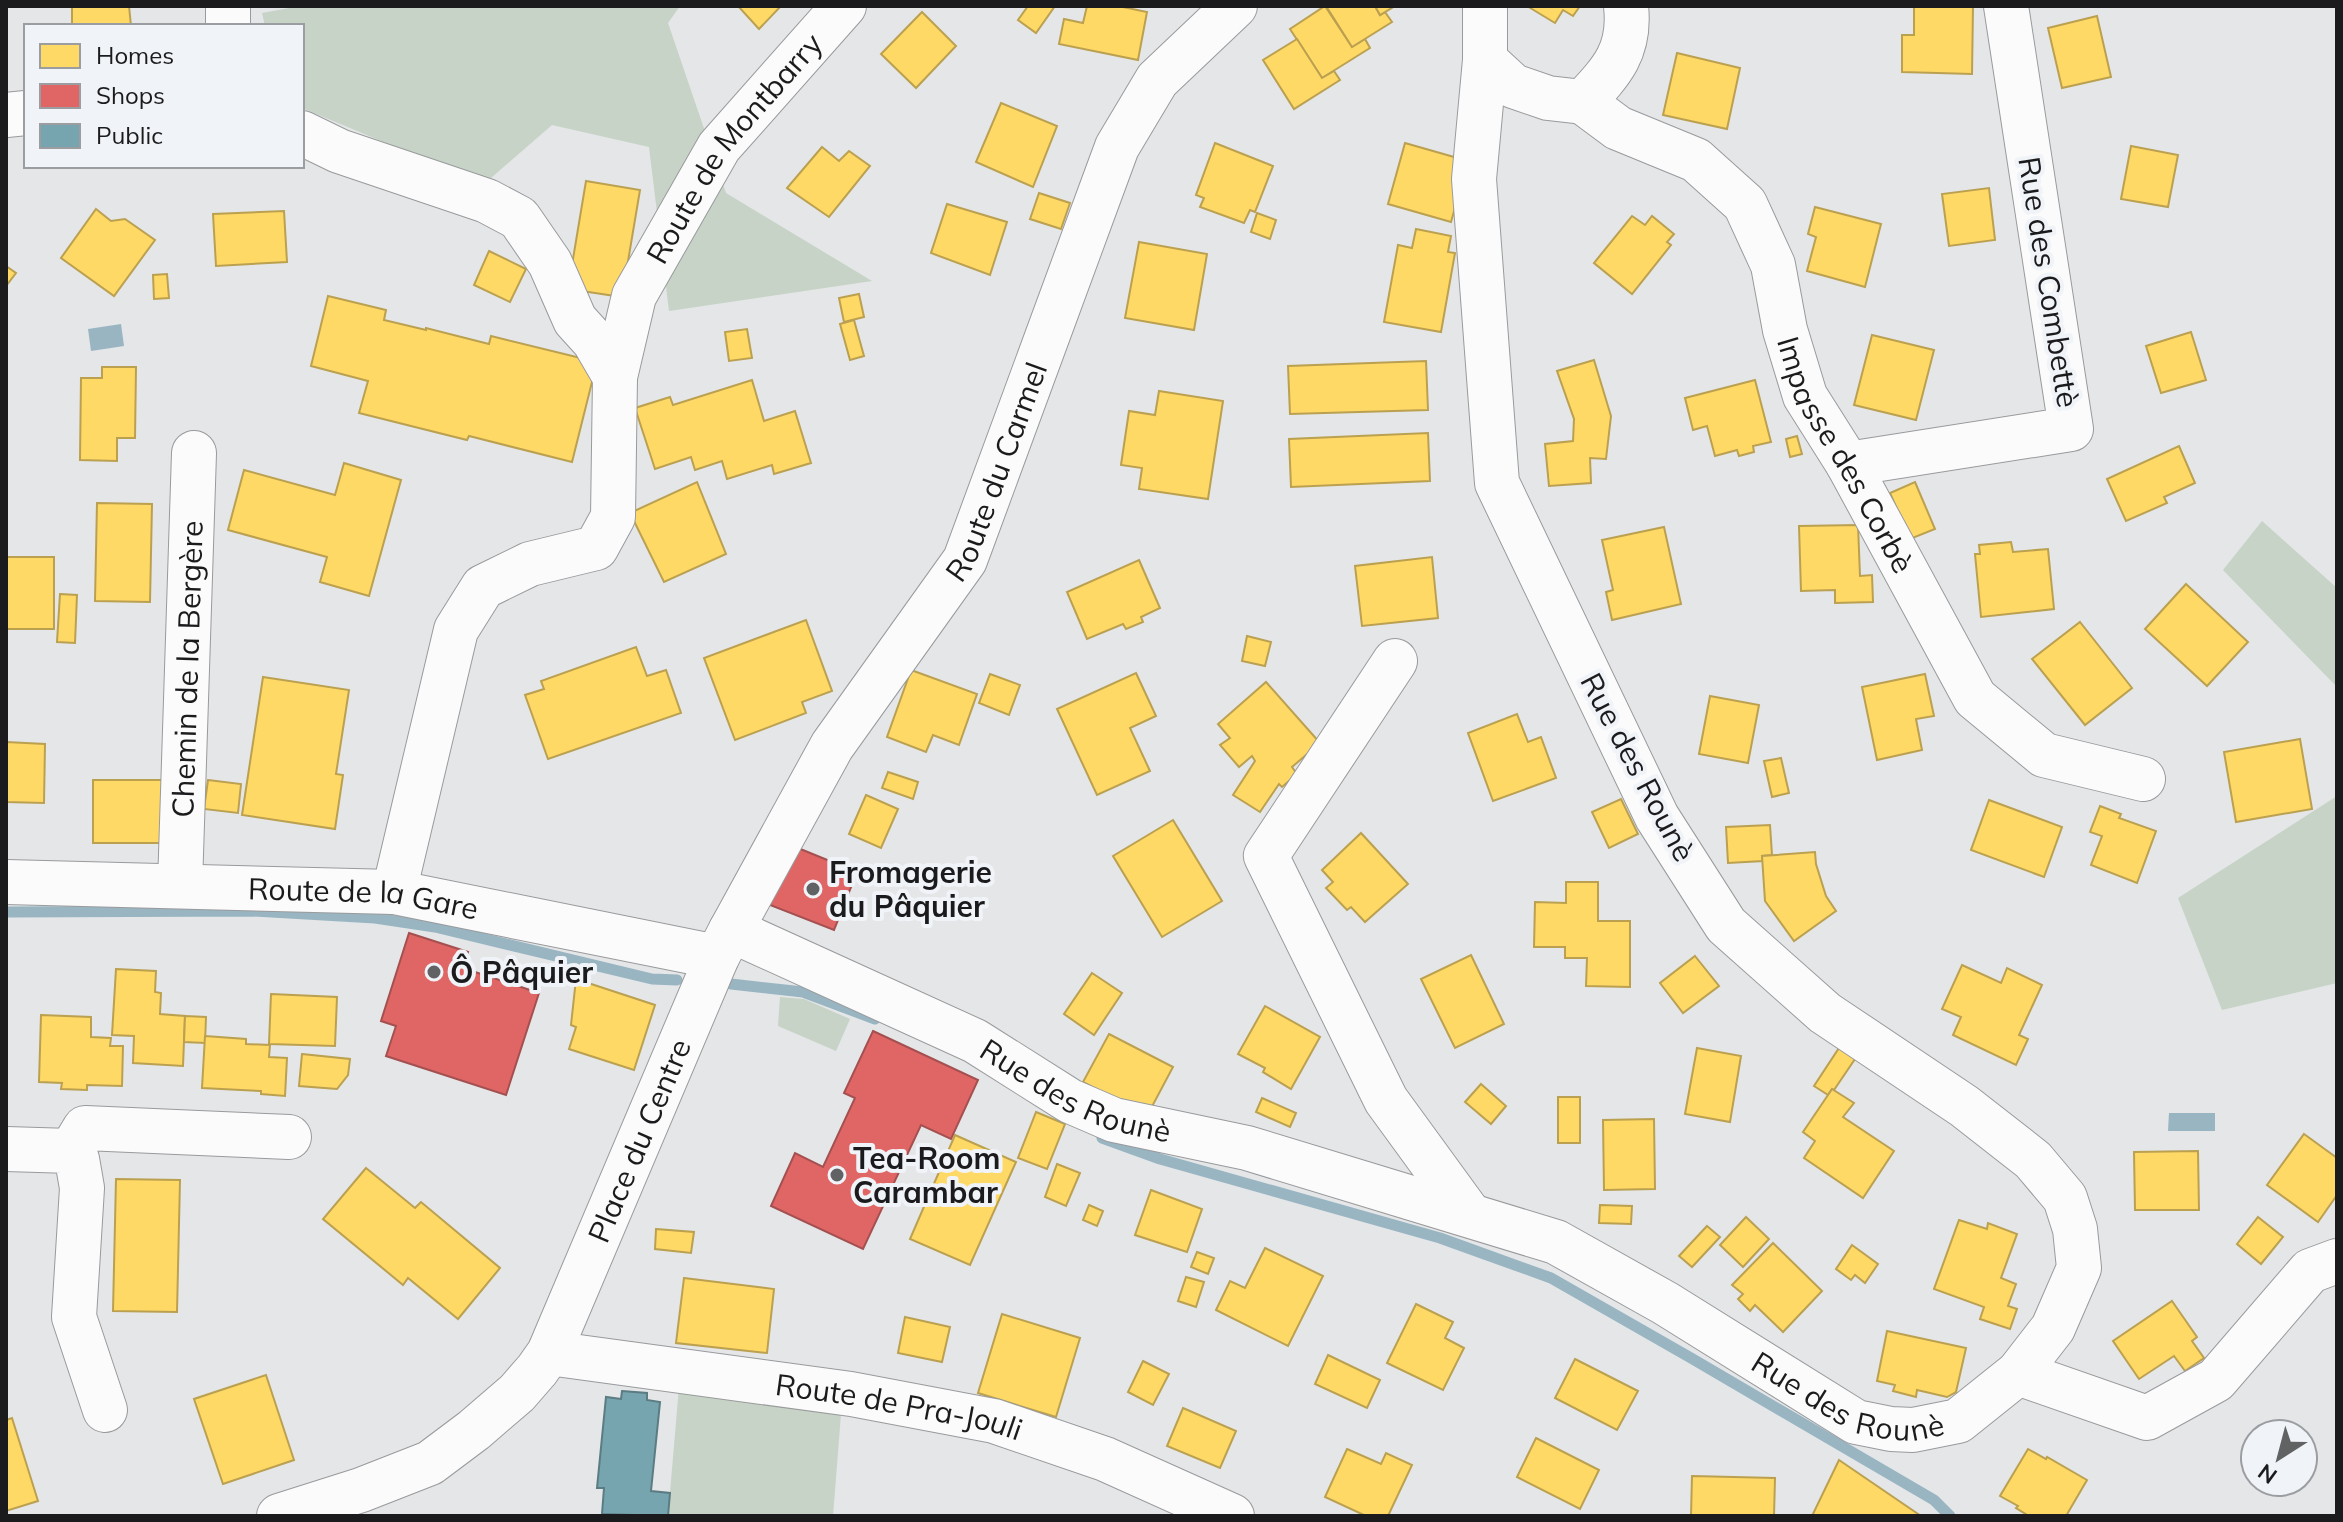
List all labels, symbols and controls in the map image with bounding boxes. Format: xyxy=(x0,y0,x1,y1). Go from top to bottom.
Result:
legend xyxy=(24,24,304,168)
street label: Route de Montbarry xyxy=(638,25,830,270)
text: Homes xyxy=(96,40,174,70)
text: Shops xyxy=(96,80,165,110)
text: Public xyxy=(96,120,163,150)
street label: Rue des Combettè xyxy=(2010,154,2088,410)
street label: Impasse des Corbè xyxy=(1769,332,1922,579)
street label: Route du Carmel xyxy=(937,357,1055,589)
street label: Chemin de la Bergère xyxy=(163,520,211,818)
street label: Rue des Rounè xyxy=(1572,666,1704,868)
place label: Fromagerie du Pâquier xyxy=(829,853,992,925)
street label: Route de la Gare xyxy=(248,869,482,928)
marker: Fromagerie du Pâquier xyxy=(804,880,822,898)
place label: Ô Pâquier xyxy=(450,953,593,991)
marker: Ô Pâquier xyxy=(425,963,443,981)
street label: Rue des Rounè xyxy=(973,1030,1174,1150)
street label: Place du Centre xyxy=(579,1033,699,1248)
place label: Tea-Room Carambar xyxy=(853,1139,1001,1211)
marker: Tea-Room Carambar xyxy=(828,1166,846,1184)
street label: Rue des Rounè xyxy=(1745,1343,1947,1449)
street label: Route de Pra-Jouli xyxy=(773,1365,1027,1448)
north arrow xyxy=(2239,1418,2319,1498)
text: N xyxy=(2252,1458,2282,1490)

